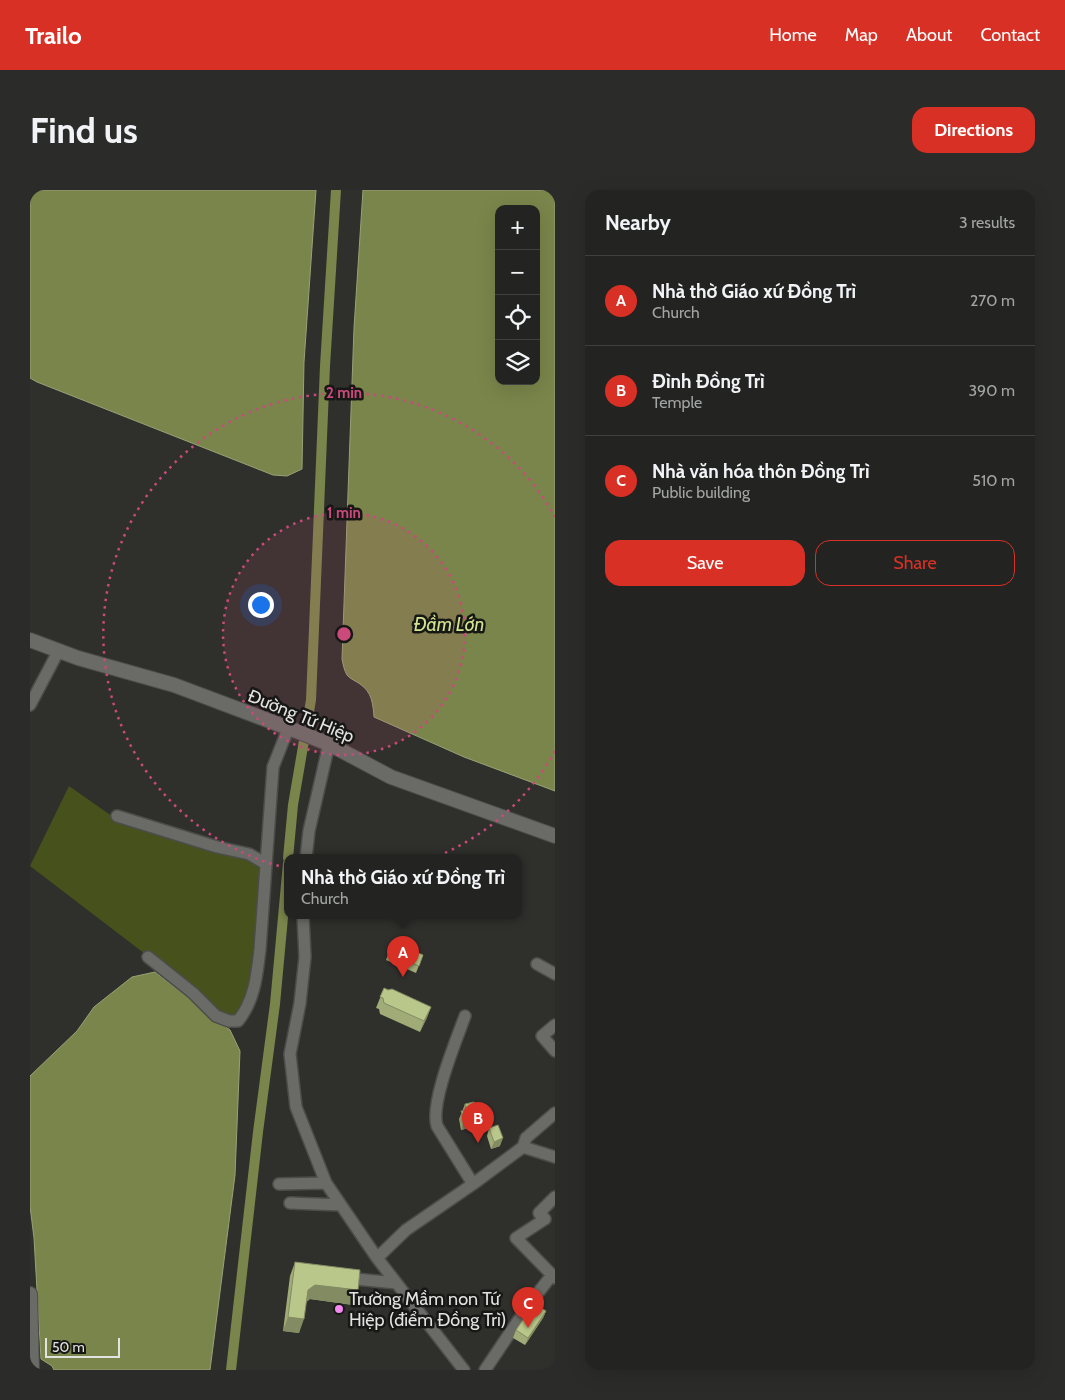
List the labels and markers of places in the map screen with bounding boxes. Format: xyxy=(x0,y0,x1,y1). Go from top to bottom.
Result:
centre of rings xyxy=(335,625,353,643)
pin: A xyxy=(387,936,419,977)
pin: B xyxy=(462,1102,494,1143)
pin: C xyxy=(512,1287,544,1328)
place label: Trường Mầm non Tứ Hiệp (điểm Đồng Trì) xyxy=(349,1288,506,1331)
marker: Trường Mầm non Tứ Hiệp (điểm Đồng Trì) xyxy=(333,1303,345,1315)

